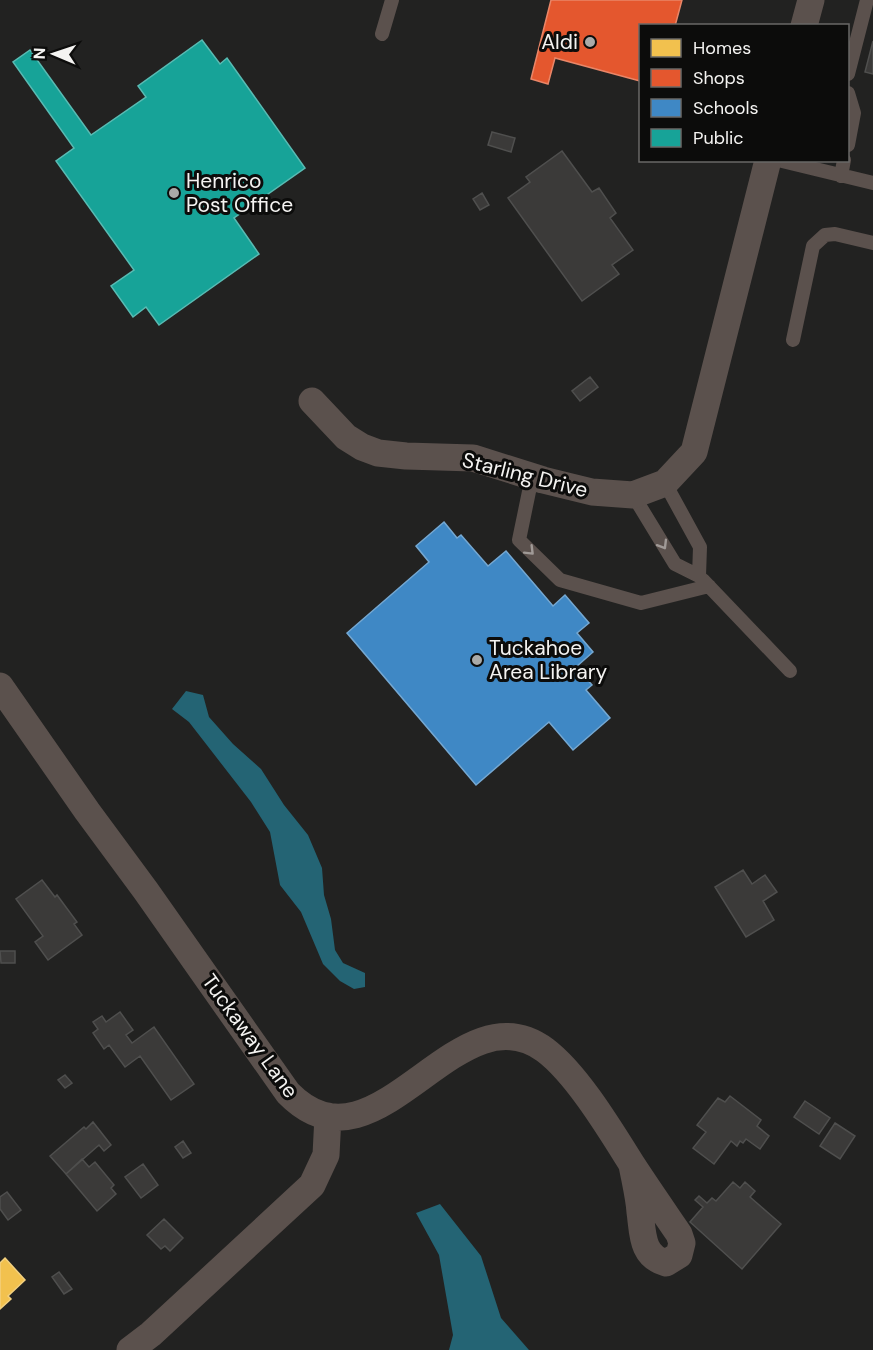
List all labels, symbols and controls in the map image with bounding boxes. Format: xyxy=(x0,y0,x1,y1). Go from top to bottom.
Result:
north arrow xyxy=(24,24,84,84)
legend xyxy=(639,24,849,162)
place label: Aldi xyxy=(541,28,578,56)
marker: Aldi xyxy=(583,35,597,49)
text: Homes xyxy=(693,36,751,60)
text: N xyxy=(29,47,50,60)
text: Shops xyxy=(693,66,745,90)
text: Schools xyxy=(693,96,758,120)
text: Public xyxy=(693,126,744,150)
place label: Henrico Post Office xyxy=(186,167,293,219)
marker: Henrico Post Office xyxy=(167,186,181,200)
street label: Starling Drive xyxy=(459,446,591,504)
one-way arrow xyxy=(656,539,667,549)
one-way arrow xyxy=(523,543,534,554)
place label: Tuckahoe Area Library xyxy=(489,634,607,686)
marker: Tuckahoe Area Library xyxy=(470,653,484,667)
street label: Tuckaway Lane xyxy=(195,968,305,1104)

